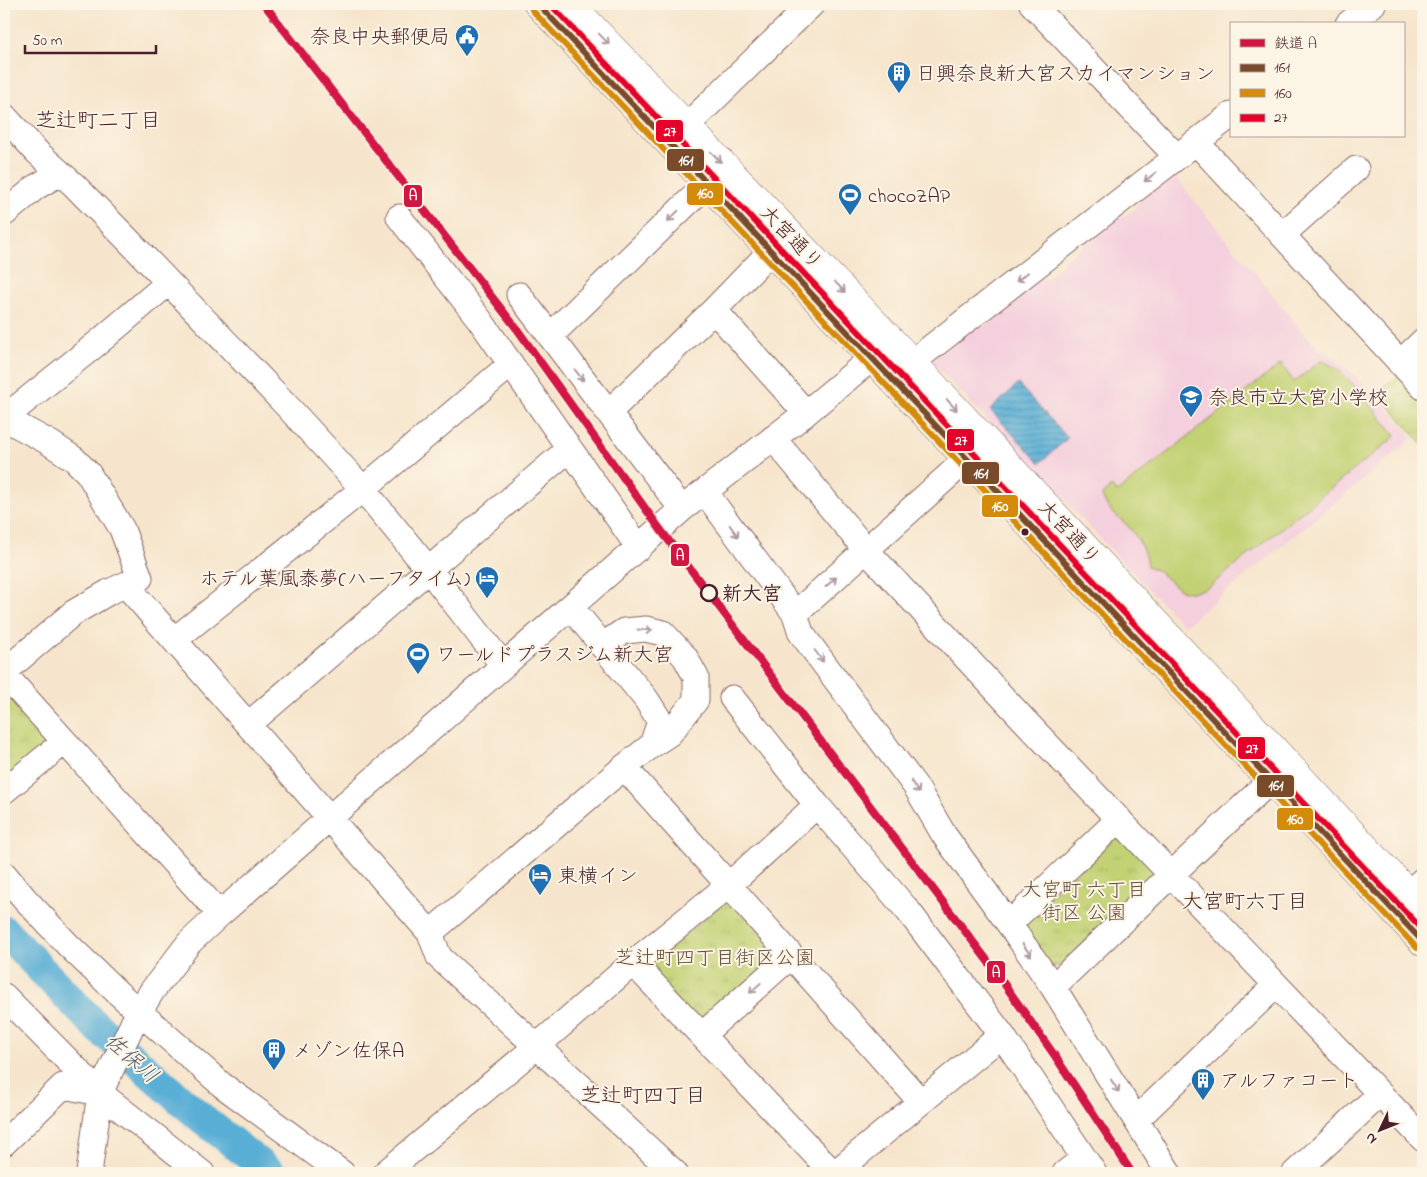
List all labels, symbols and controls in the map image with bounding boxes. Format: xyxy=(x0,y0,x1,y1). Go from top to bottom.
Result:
scale bar xyxy=(25,22,156,54)
legend xyxy=(1230,22,1404,138)
public building icon: 奈良中央郵便局 xyxy=(454,23,480,57)
place label: 奈良中央郵便局 xyxy=(310,24,450,53)
text: 50 m xyxy=(32,30,63,52)
one-way arrow xyxy=(598,33,610,45)
text: 鉄道 A xyxy=(1274,33,1317,55)
text: 161 xyxy=(1274,57,1290,79)
building icon: 日興奈良新大宮スカイマンション xyxy=(886,60,912,94)
place label: 日興奈良新大宮スカイマンション xyxy=(916,61,1215,90)
text: 160 xyxy=(1274,83,1292,105)
district label: 芝辻町二丁目 xyxy=(35,107,161,137)
text: 27 xyxy=(1274,107,1288,129)
line badge: 27 xyxy=(655,119,684,143)
text: 27 xyxy=(663,122,677,143)
line badge: 161 xyxy=(666,148,705,172)
one-way arrow xyxy=(710,150,722,163)
text: 161 xyxy=(678,151,694,172)
one-way arrow xyxy=(1144,171,1157,182)
line badge: 160 xyxy=(686,182,724,206)
sports icon: chocoZAP xyxy=(837,182,863,216)
place label: chocoZAP xyxy=(868,183,951,212)
line badge: A xyxy=(403,184,423,208)
text: 160 xyxy=(697,184,713,205)
text: A xyxy=(409,186,418,207)
street label: 大宮通り xyxy=(752,200,828,278)
one-way arrow xyxy=(667,210,679,223)
one-way arrow xyxy=(1016,271,1029,282)
one-way arrow xyxy=(834,281,846,294)
one-way arrow xyxy=(574,368,585,381)
school or university icon: 奈良市立大宮小学校 xyxy=(1178,384,1204,418)
place label: 奈良市立大宮小学校 xyxy=(1208,385,1388,414)
one-way arrow xyxy=(946,399,958,412)
line badge: 27 xyxy=(946,428,975,452)
text: 27 xyxy=(954,431,968,452)
line badge: 161 xyxy=(961,461,1000,485)
text: 161 xyxy=(973,464,989,485)
line badge: 160 xyxy=(981,494,1019,518)
street label: 大宮通り xyxy=(1030,495,1106,573)
text: 160 xyxy=(992,497,1008,518)
one-way arrow xyxy=(729,524,739,538)
unlabelled marker xyxy=(1020,527,1030,537)
line badge: A xyxy=(670,543,690,567)
text: A xyxy=(676,546,685,567)
hotel icon: ホテル葉風泰夢(ハーフタイム) xyxy=(474,565,500,599)
place label: ホテル葉風泰夢(ハーフタイム) xyxy=(199,566,470,595)
one-way arrow xyxy=(825,576,838,587)
place label: 新大宮 xyxy=(722,581,782,610)
marker: 新大宮 xyxy=(700,584,718,602)
one-way arrow xyxy=(637,626,653,635)
sports icon: ワールドプラスジム新大宮 xyxy=(405,641,431,675)
place label: ワールドプラスジム新大宮 xyxy=(436,642,673,671)
one-way arrow xyxy=(813,649,824,662)
line badge: 27 xyxy=(1237,736,1266,760)
text: 27 xyxy=(1245,739,1259,760)
line badge: 161 xyxy=(1256,774,1295,798)
text: 161 xyxy=(1268,776,1284,797)
one-way arrow xyxy=(910,780,920,794)
line badge: 160 xyxy=(1276,807,1314,831)
text: 160 xyxy=(1287,810,1303,831)
hotel icon: 東横イン xyxy=(527,862,553,896)
place label: 東横イン xyxy=(558,863,638,892)
park label: 大宮町 六丁目 街区 公園 xyxy=(1022,877,1147,929)
district label: 大宮町六丁目 xyxy=(1182,888,1308,918)
one-way arrow xyxy=(1022,943,1032,957)
park label: 芝辻町四丁目街区公園 xyxy=(615,945,815,974)
line badge: A xyxy=(986,960,1006,984)
text: A xyxy=(992,963,1001,984)
one-way arrow xyxy=(748,982,761,994)
water label: 佐保川 xyxy=(97,1028,164,1091)
building icon: メゾン佐保A xyxy=(261,1037,287,1071)
place label: メゾン佐保A xyxy=(292,1038,404,1067)
building icon: アルファコート xyxy=(1190,1067,1216,1101)
place label: アルファコート xyxy=(1220,1068,1359,1097)
one-way arrow xyxy=(1110,1079,1120,1093)
district label: 芝辻町四丁目 xyxy=(580,1082,706,1112)
north arrow xyxy=(1354,1104,1404,1154)
text: N xyxy=(1361,1127,1382,1148)

